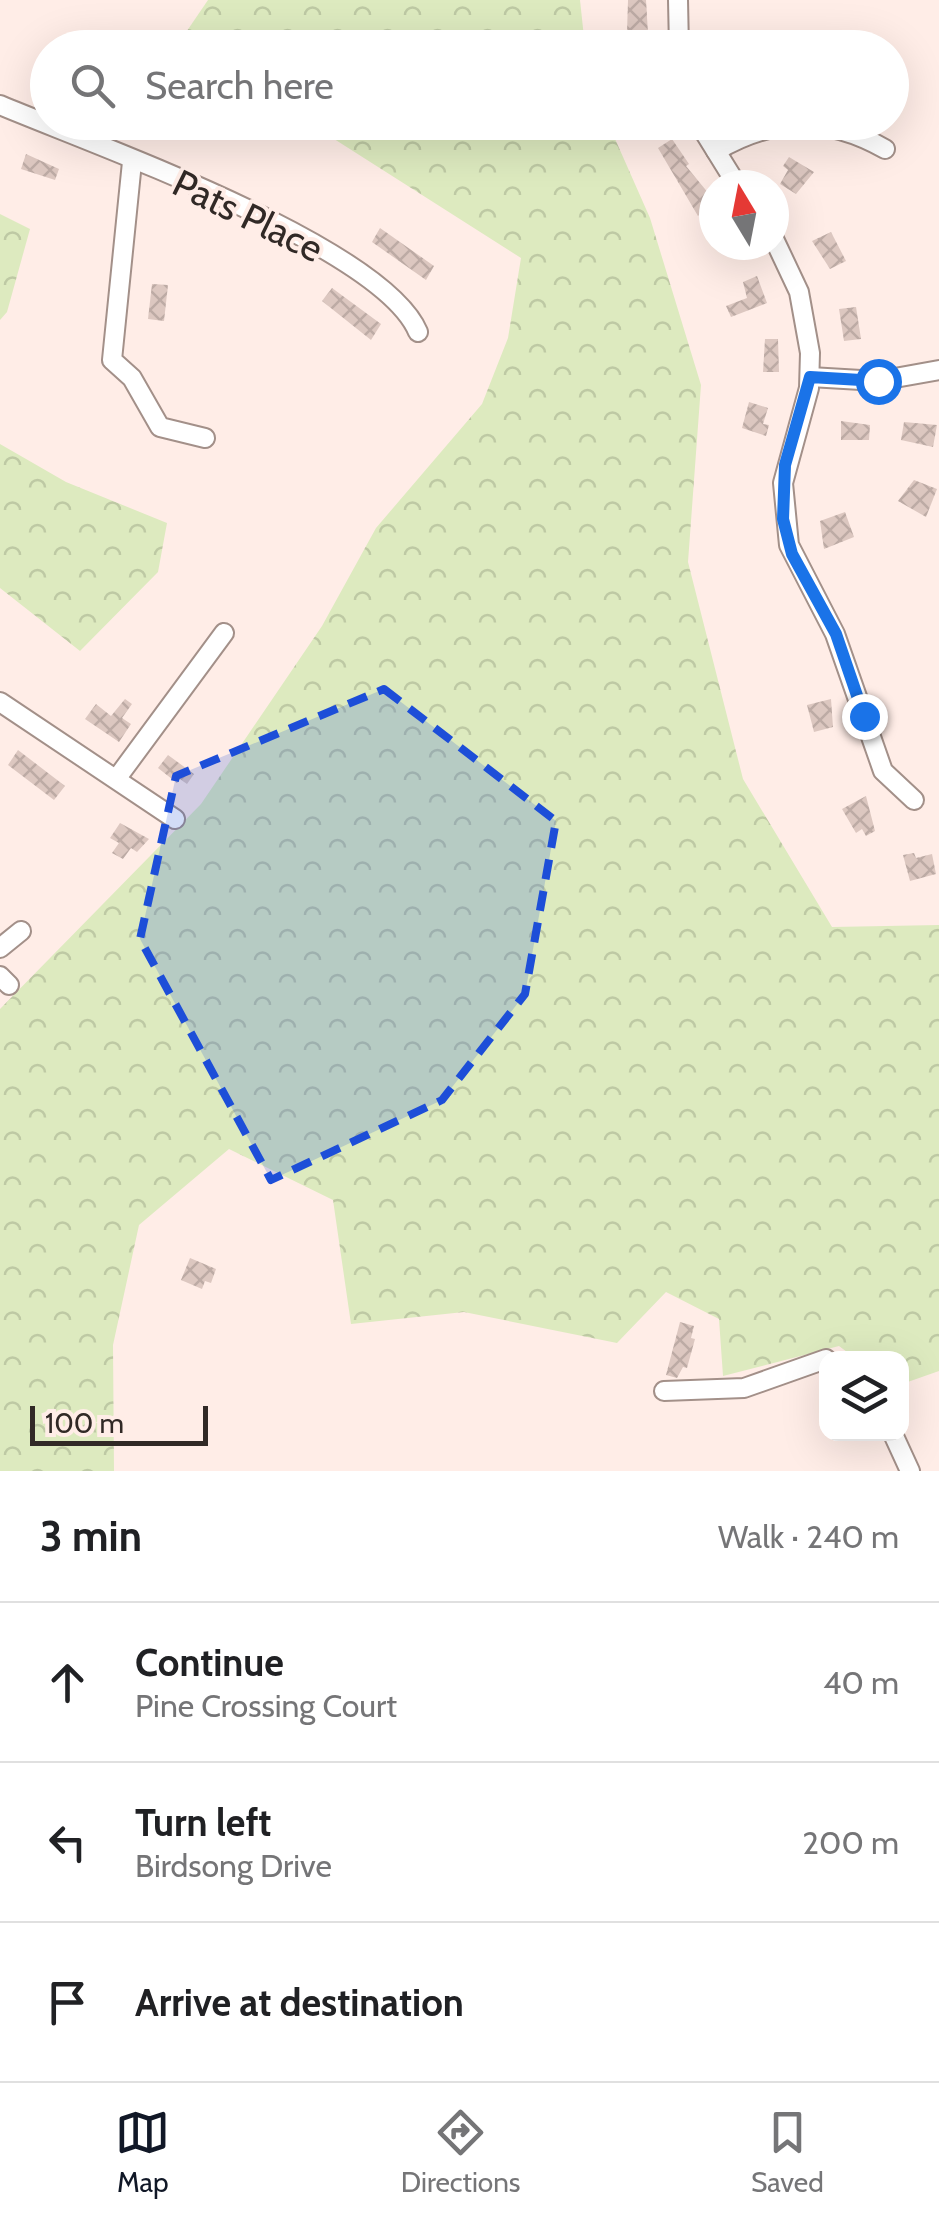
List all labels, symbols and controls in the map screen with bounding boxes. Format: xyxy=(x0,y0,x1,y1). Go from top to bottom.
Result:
search box xyxy=(30,30,909,140)
icon: search xyxy=(65,58,120,113)
text: Search here xyxy=(145,62,334,109)
street label: Pats Place xyxy=(165,159,331,272)
north arrow xyxy=(699,170,789,260)
route start xyxy=(856,359,902,405)
route end xyxy=(842,694,888,740)
map controls xyxy=(819,1351,909,1441)
button: layers xyxy=(819,1351,909,1441)
scale bar xyxy=(30,1401,208,1446)
text: 100 m xyxy=(45,1406,124,1440)
text: 3 min xyxy=(40,1510,142,1562)
text: Walk · 240 m xyxy=(718,1517,899,1556)
text: Continue xyxy=(135,1639,284,1686)
icon: ahead xyxy=(40,1655,95,1710)
text: 40 m xyxy=(823,1663,899,1702)
text: Pine Crossing Court xyxy=(135,1686,397,1725)
text: Turn left xyxy=(135,1799,271,1846)
icon: left xyxy=(40,1815,95,1870)
text: 200 m xyxy=(802,1823,899,1862)
text: Birdsong Drive xyxy=(135,1846,332,1885)
icon: arrive xyxy=(40,1975,95,2030)
text: Arrive at destination xyxy=(135,1979,464,2026)
tab: Map xyxy=(115,2105,170,2199)
tab: Directions xyxy=(401,2105,520,2199)
tab: Saved xyxy=(751,2105,824,2199)

